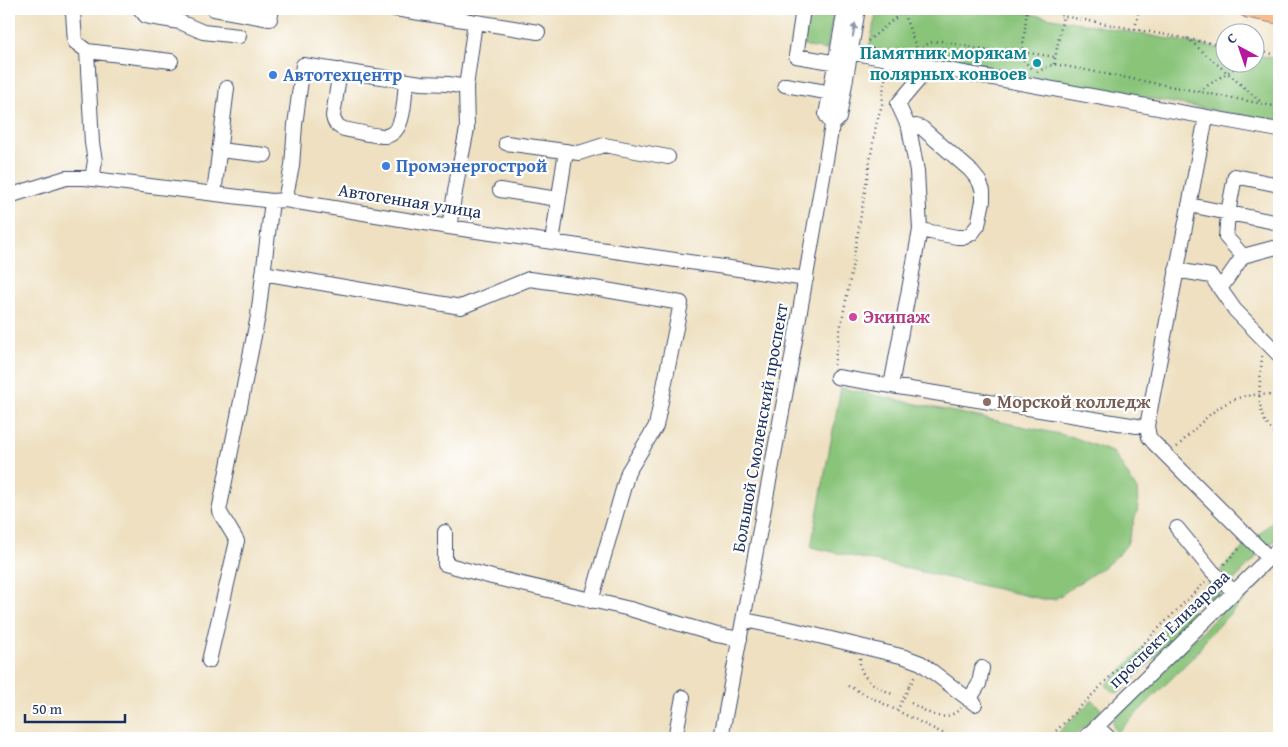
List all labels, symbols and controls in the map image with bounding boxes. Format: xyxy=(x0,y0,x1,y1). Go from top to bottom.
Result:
one-way arrow xyxy=(850,22,858,38)
north arrow xyxy=(1216,22,1266,72)
text: С xyxy=(1222,28,1241,48)
place label: Памятник морякам полярных конвоев xyxy=(860,39,1027,87)
marker: Памятник морякам полярных конвоев xyxy=(1031,57,1043,69)
place label: Автотехцентр xyxy=(283,61,402,88)
marker: Автотехцентр xyxy=(267,69,279,81)
place label: Промэнергострой xyxy=(396,152,547,179)
marker: Промэнергострой xyxy=(380,160,392,172)
street label: Автогенная улица xyxy=(336,176,484,225)
street label: Большой Смоленский проспект xyxy=(724,301,795,555)
place label: Экипаж xyxy=(863,303,931,330)
marker: Экипаж xyxy=(847,311,859,323)
place label: Морской колледж xyxy=(997,388,1151,415)
marker: Морской колледж xyxy=(981,396,993,408)
street label: проспект Елизарова xyxy=(1102,563,1236,694)
scale bar xyxy=(25,692,125,724)
text: 50 m xyxy=(32,698,63,719)

